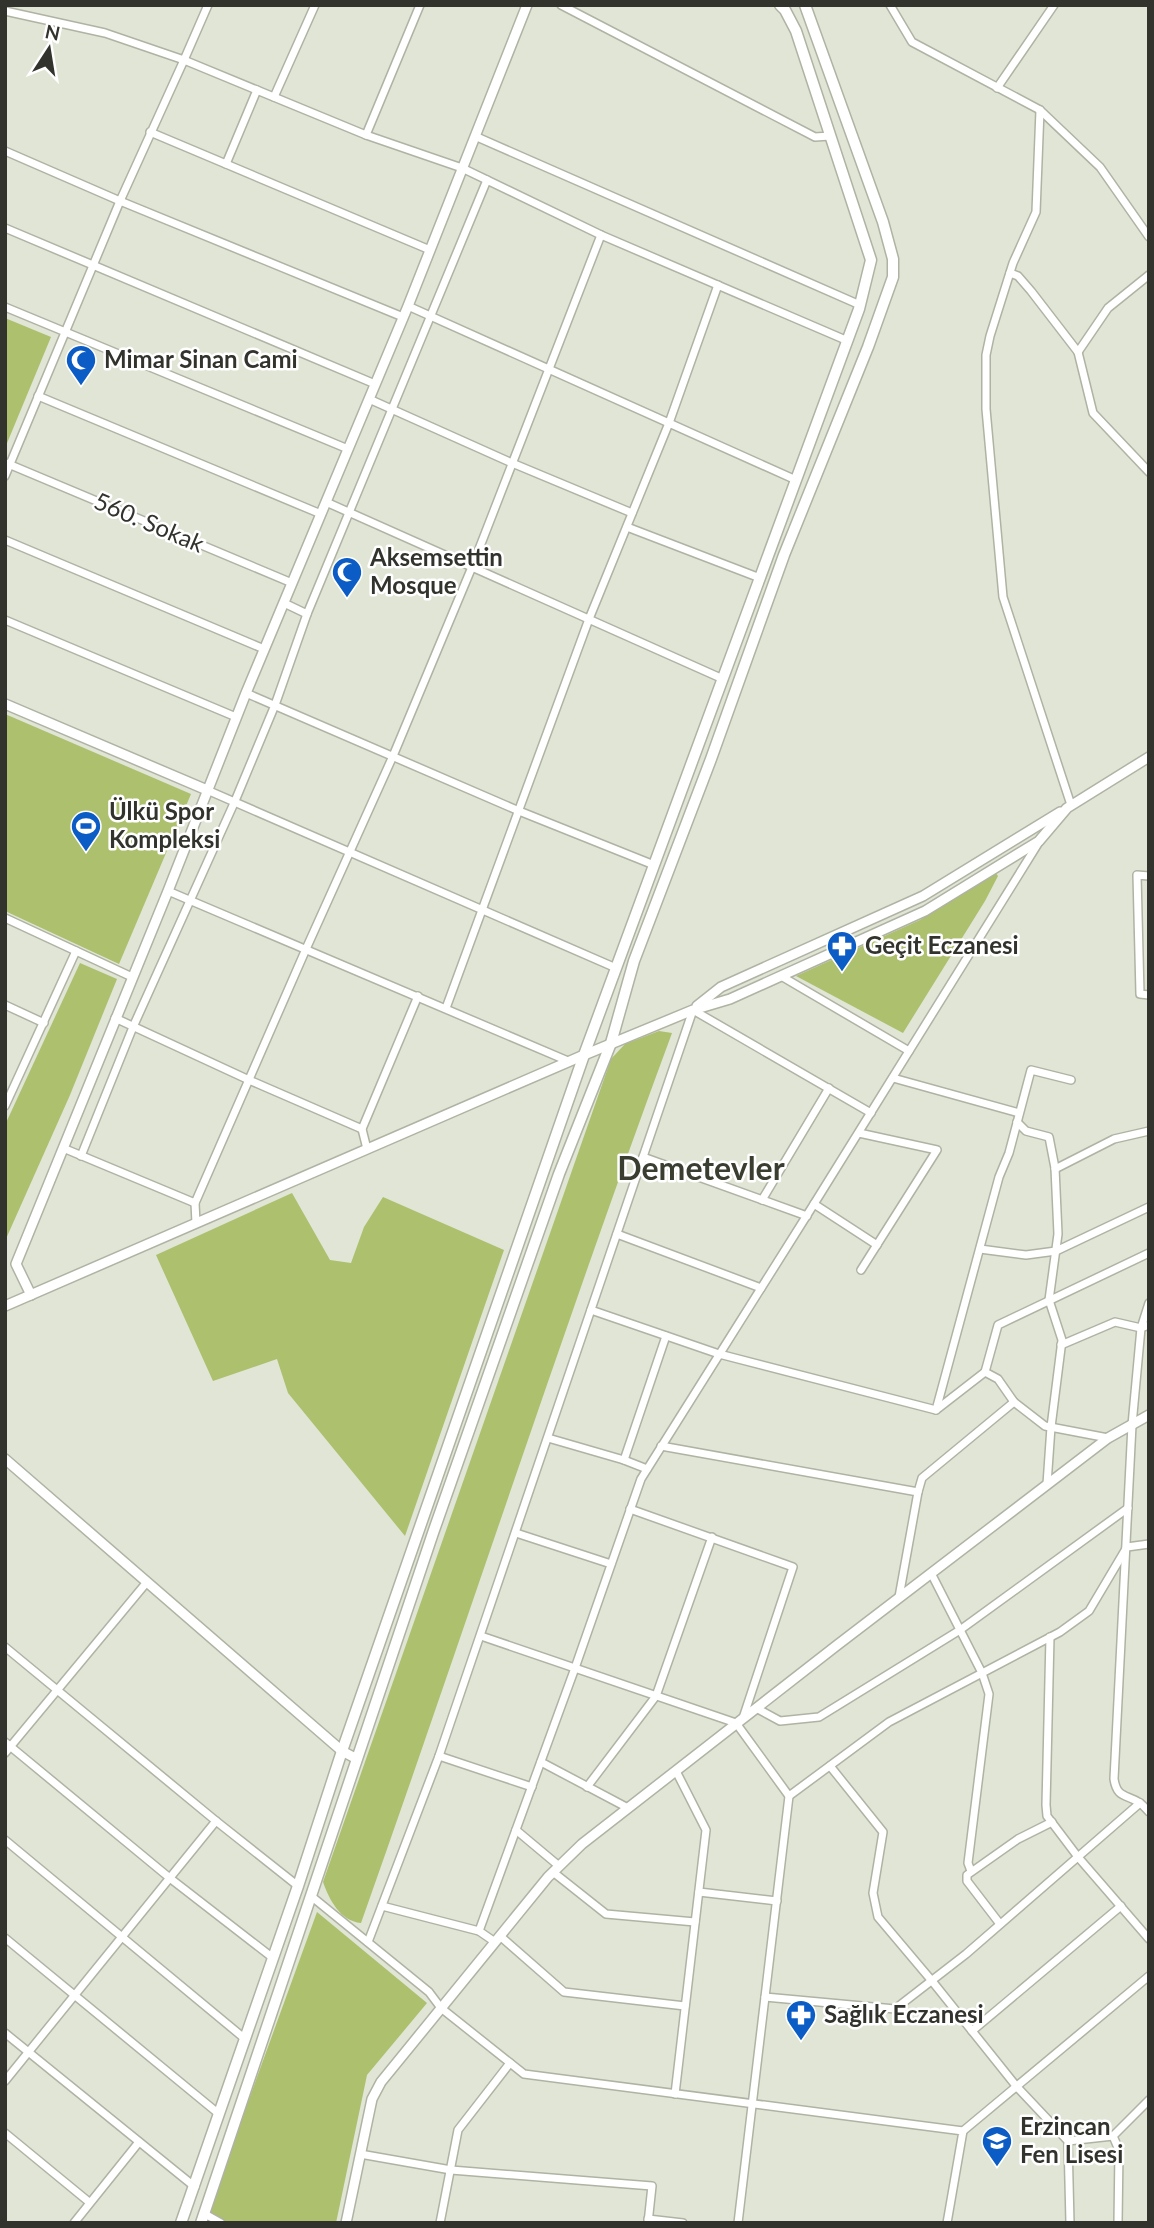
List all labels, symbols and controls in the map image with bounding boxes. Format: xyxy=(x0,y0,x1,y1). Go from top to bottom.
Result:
north arrow xyxy=(14,14,84,84)
text: N xyxy=(43,19,62,45)
mosque icon: Mimar Sinan Cami xyxy=(64,343,98,387)
place label: Mimar Sinan Cami xyxy=(104,344,298,373)
street label: 560. Sokak xyxy=(90,486,210,558)
place label: Aksemsettin Mosque xyxy=(369,542,503,599)
mosque icon: Aksemsettin Mosque xyxy=(330,555,364,599)
place label: Ülkü Spor Kompleksi xyxy=(109,796,220,853)
sports icon: Ülkü Spor Kompleksi xyxy=(69,809,103,853)
pharmacy icon: Geçit Eczanesi xyxy=(825,929,859,973)
place label: Geçit Eczanesi xyxy=(865,930,1019,959)
district label: Demetevler xyxy=(617,1148,785,1187)
pharmacy icon: Sağlık Eczanesi xyxy=(784,1998,818,2042)
place label: Sağlık Eczanesi xyxy=(824,1999,984,2028)
place label: Erzincan Fen Lisesi xyxy=(1020,2111,1123,2168)
school or university icon: Erzincan Fen Lisesi xyxy=(980,2124,1014,2168)

